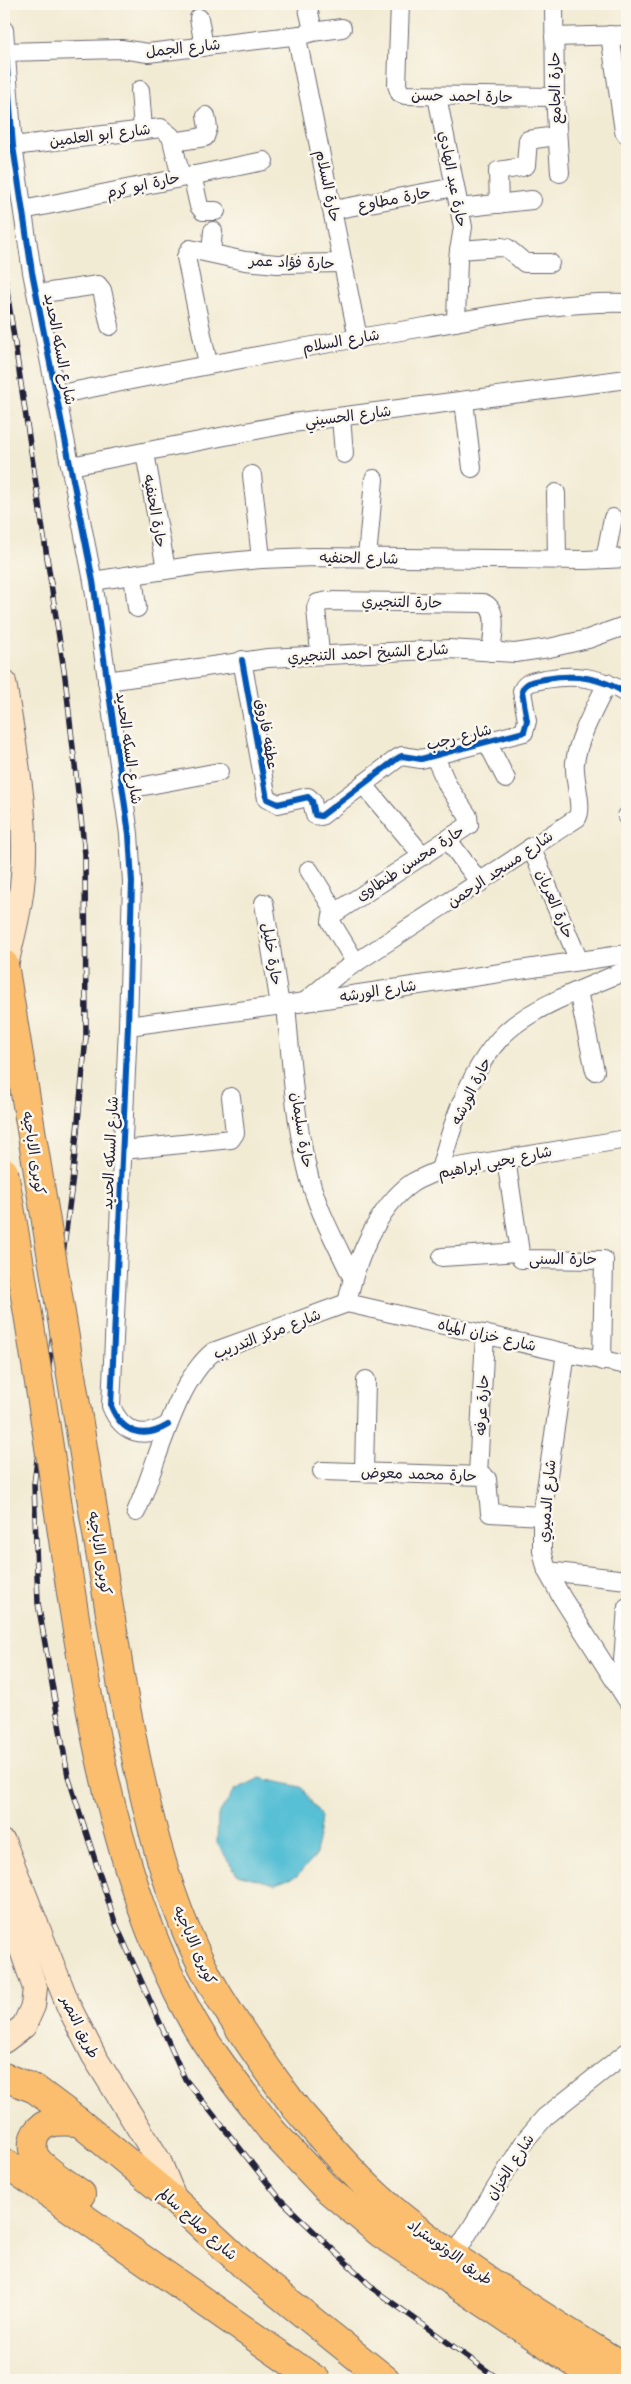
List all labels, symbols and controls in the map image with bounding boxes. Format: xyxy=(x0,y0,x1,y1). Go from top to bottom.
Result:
street label: شارع الجمل xyxy=(145,34,221,62)
street label: حارة الجامع xyxy=(544,52,567,124)
street label: حارة احمد حسن xyxy=(411,85,513,107)
street label: شارع ابو العلمين xyxy=(48,119,152,151)
street label: حارة عبد الهادي xyxy=(433,129,472,229)
street label: حارة السلام xyxy=(310,148,345,224)
street label: حارة ابو كرم xyxy=(104,167,182,205)
street label: حارة مطاوع xyxy=(356,182,432,216)
street label: حارة فؤاد عمر xyxy=(247,250,335,273)
street label: شارع السكه الحديد xyxy=(39,291,81,407)
street label: شارع السلام xyxy=(301,324,381,359)
street label: شارع الحسيني xyxy=(304,401,393,434)
street label: حارة الحنفيه xyxy=(139,473,171,549)
street label: شارع الحنفيه xyxy=(319,547,399,569)
street label: حارة التنجيري xyxy=(361,591,443,614)
street label: شارع الشيخ احمد التنجيري xyxy=(287,639,449,668)
street label: شارع السكه الحديد xyxy=(111,690,147,806)
street label: عطفه فاروق xyxy=(251,697,283,771)
street label: شارع رجب xyxy=(424,719,494,755)
street label: حارة محسن طنطاوى xyxy=(352,820,468,906)
street label: شارع مسجد الرحمن xyxy=(443,826,557,912)
street label: حارة العريان xyxy=(532,866,578,942)
street label: حارة خليل xyxy=(257,921,287,987)
street label: شارع الورشه xyxy=(338,975,418,1007)
street label: حارة الورشه xyxy=(446,1054,496,1128)
street label: حارة سليمان xyxy=(286,1091,318,1169)
street label: شارع السكه الحديد xyxy=(97,1096,123,1210)
street label: كوبرى الاباجيه xyxy=(18,1110,50,1196)
street label: شارع يحيى ابراهيم xyxy=(436,1141,554,1185)
street label: حارة السنى xyxy=(529,1249,597,1269)
street label: شارع مركز التدريب xyxy=(210,1304,324,1364)
street label: شارع خزان المياه xyxy=(436,1314,538,1356)
street label: حارة عرفه xyxy=(470,1374,494,1436)
street label: شارع الدميري xyxy=(533,1459,562,1543)
street label: حارة محمد معوض xyxy=(361,1462,477,1486)
street label: كوبرى الاباجيه xyxy=(84,1510,116,1596)
street label: كوبرى الاباجيه xyxy=(169,1902,221,1988)
street label: طريق النصر xyxy=(55,1990,104,2062)
street label: شارع الخزان xyxy=(481,2130,539,2204)
street label: شارع صلاح سالم xyxy=(154,2183,242,2266)
street label: طريق الاوتوستراد xyxy=(403,2214,497,2290)

